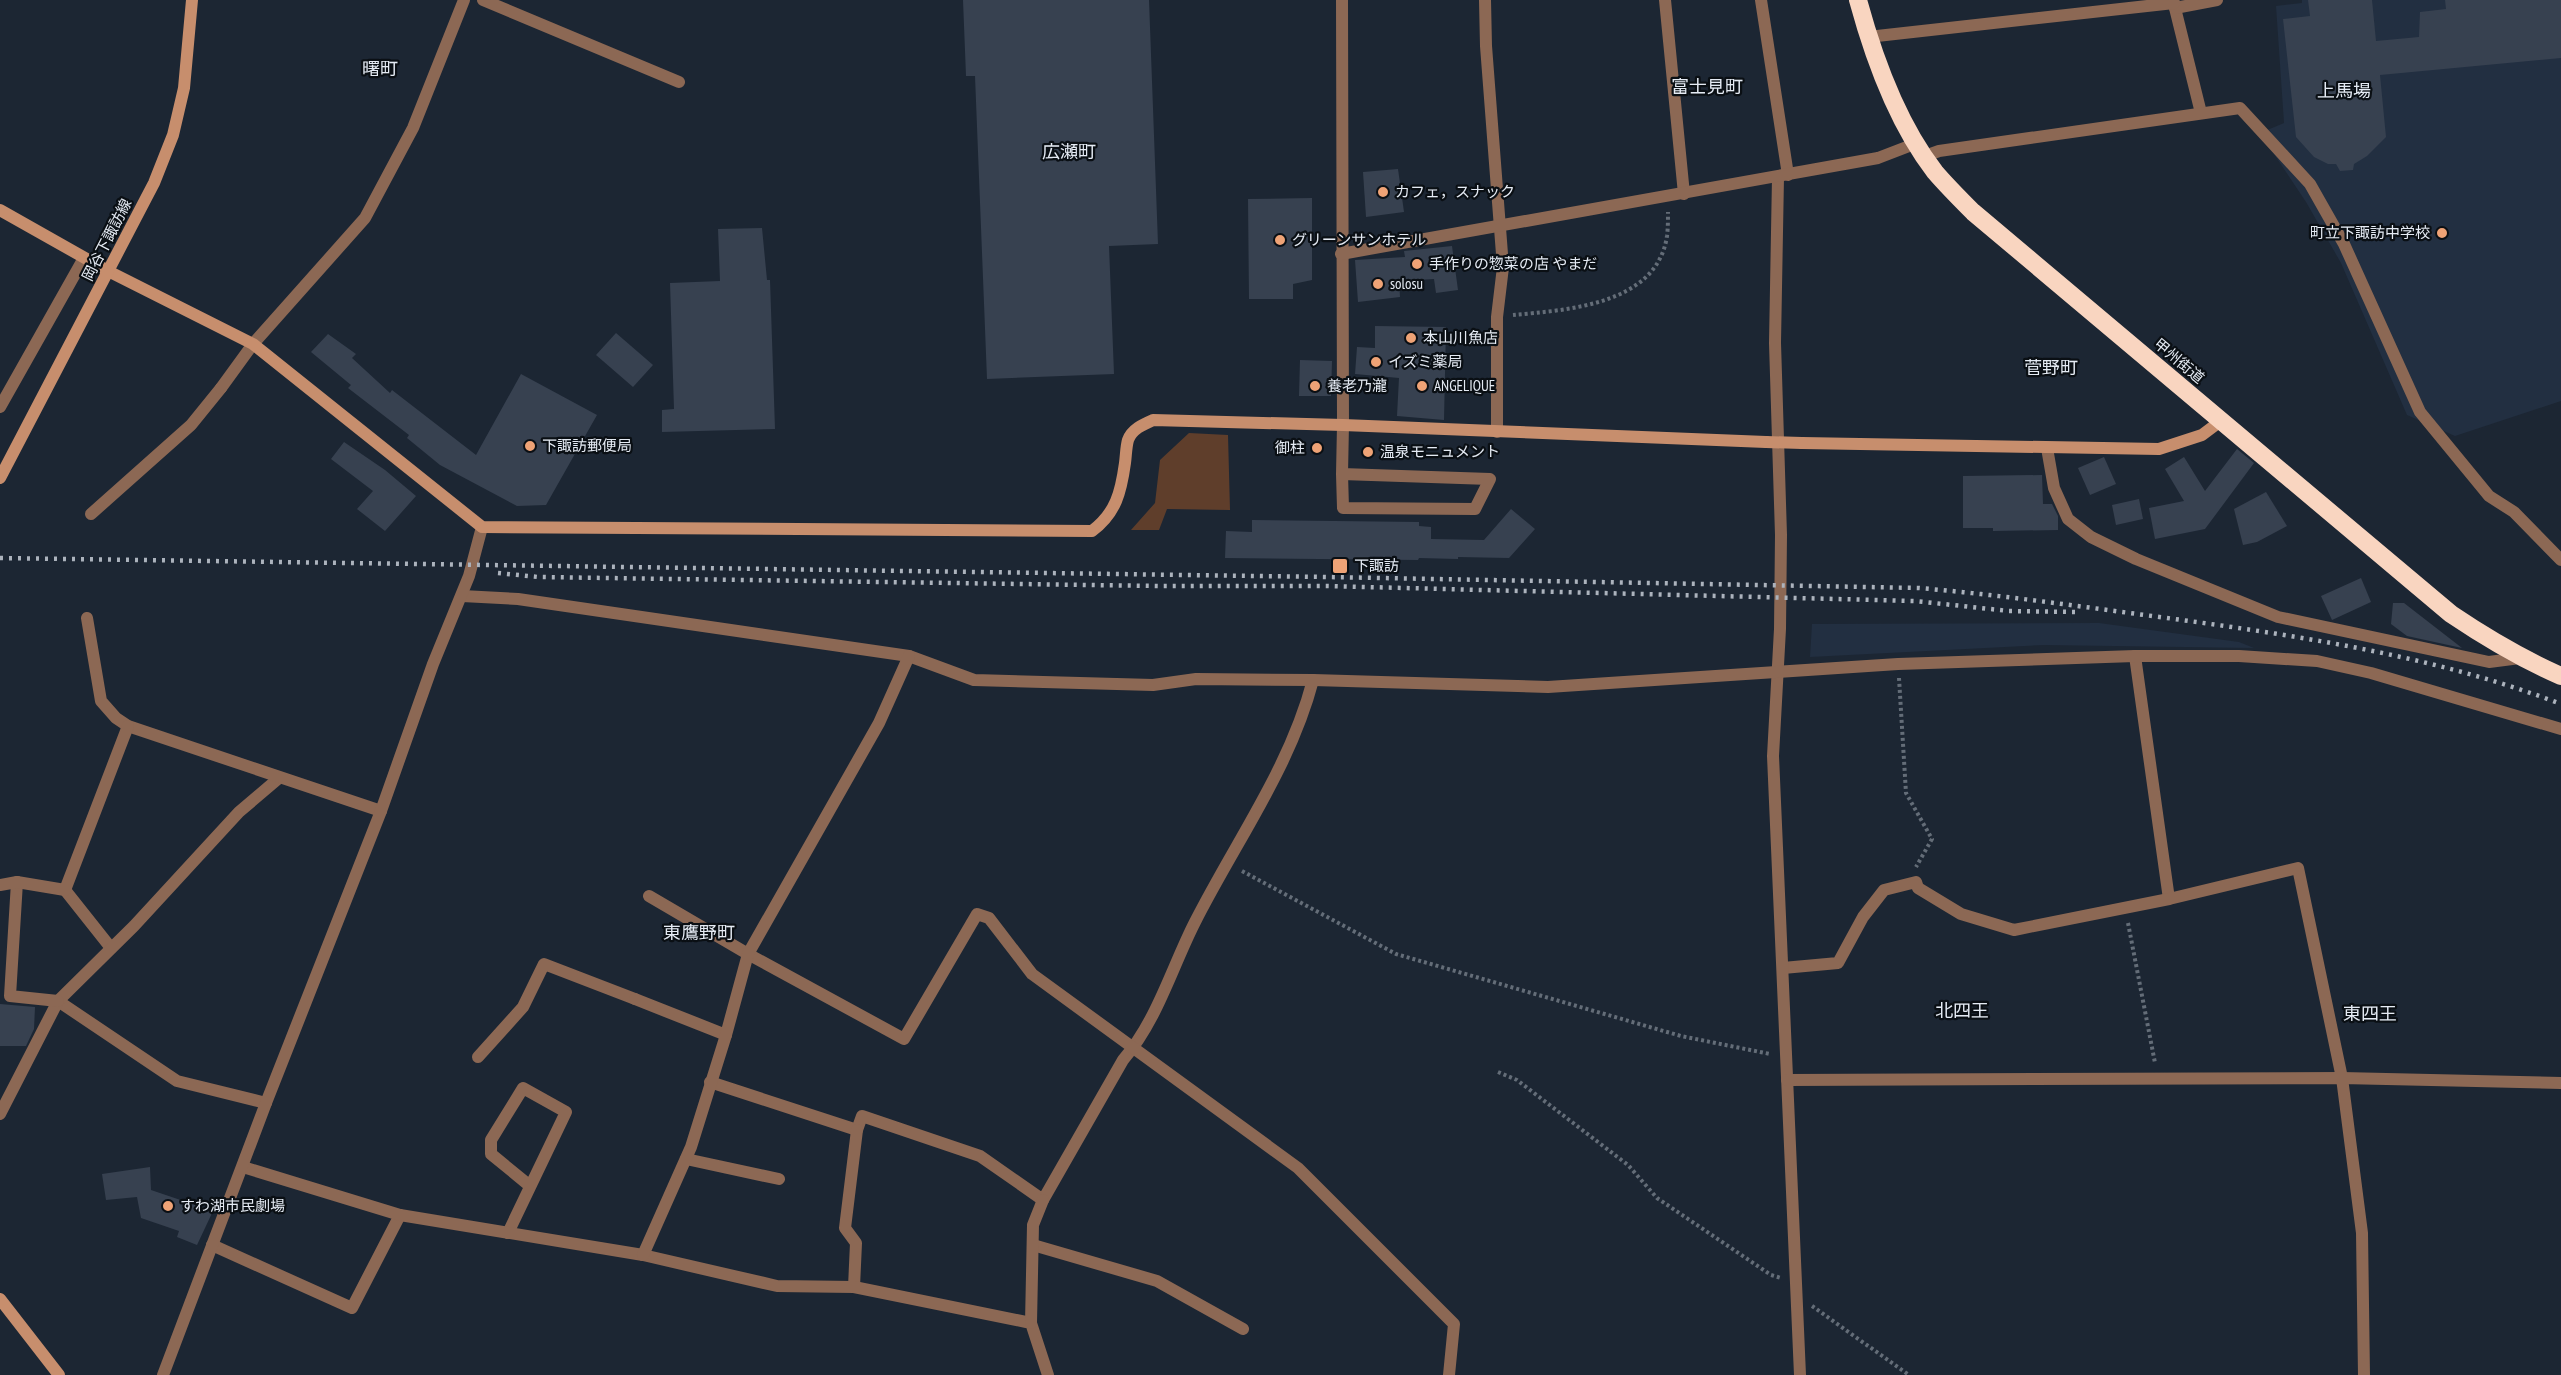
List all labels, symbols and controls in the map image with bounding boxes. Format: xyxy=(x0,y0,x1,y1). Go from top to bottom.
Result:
district label: 曙町 xyxy=(362,57,398,80)
district label: 富士見町 xyxy=(1671,75,1743,98)
district label: 上馬場 xyxy=(2317,79,2371,102)
district label: 広瀬町 xyxy=(1042,140,1096,163)
place label: カフェ，スナック xyxy=(1395,182,1515,201)
marker: カフェ，スナック xyxy=(1376,185,1390,199)
street label: 岡谷下諏訪線 xyxy=(78,195,135,284)
place label: 町立下諏訪中学校 xyxy=(2310,223,2430,242)
marker: 町立下諏訪中学校 xyxy=(2435,226,2449,240)
place label: グリーンサンホテル xyxy=(1292,230,1426,249)
marker: グリーンサンホテル xyxy=(1273,233,1287,247)
place label: 手作りの惣菜の店 やまだ xyxy=(1429,254,1597,273)
marker: 手作りの惣菜の店 やまだ xyxy=(1410,257,1424,271)
place label: solosu xyxy=(1390,274,1423,293)
marker: solosu xyxy=(1371,277,1385,291)
place label: 本山川魚店 xyxy=(1423,328,1498,347)
marker: 本山川魚店 xyxy=(1404,331,1418,345)
street label: 甲州街道 xyxy=(2150,334,2208,387)
place label: イズミ薬局 xyxy=(1388,352,1463,371)
marker: イズミ薬局 xyxy=(1369,355,1383,369)
district label: 菅野町 xyxy=(2024,356,2078,379)
place label: 養老乃瀧 xyxy=(1327,376,1387,395)
place label: ANGELIQUE xyxy=(1434,376,1495,395)
marker: 養老乃瀧 xyxy=(1308,379,1322,393)
marker: ANGELIQUE xyxy=(1415,379,1429,393)
place label: 下諏訪郵便局 xyxy=(542,436,632,455)
place label: 御柱 xyxy=(1275,438,1305,457)
marker: 下諏訪郵便局 xyxy=(523,439,537,453)
marker: 御柱 xyxy=(1310,441,1324,455)
place label: 温泉モニュメント xyxy=(1380,442,1500,461)
marker: 温泉モニュメント xyxy=(1361,445,1375,459)
place label: 下諏訪 xyxy=(1354,556,1399,575)
marker: 下諏訪 xyxy=(1331,557,1349,575)
district label: 東鷹野町 xyxy=(663,921,735,944)
district label: 北四王 xyxy=(1935,999,1989,1022)
district label: 東四王 xyxy=(2343,1002,2397,1025)
place label: すわ湖市民劇場 xyxy=(180,1196,285,1215)
marker: すわ湖市民劇場 xyxy=(161,1199,175,1213)

